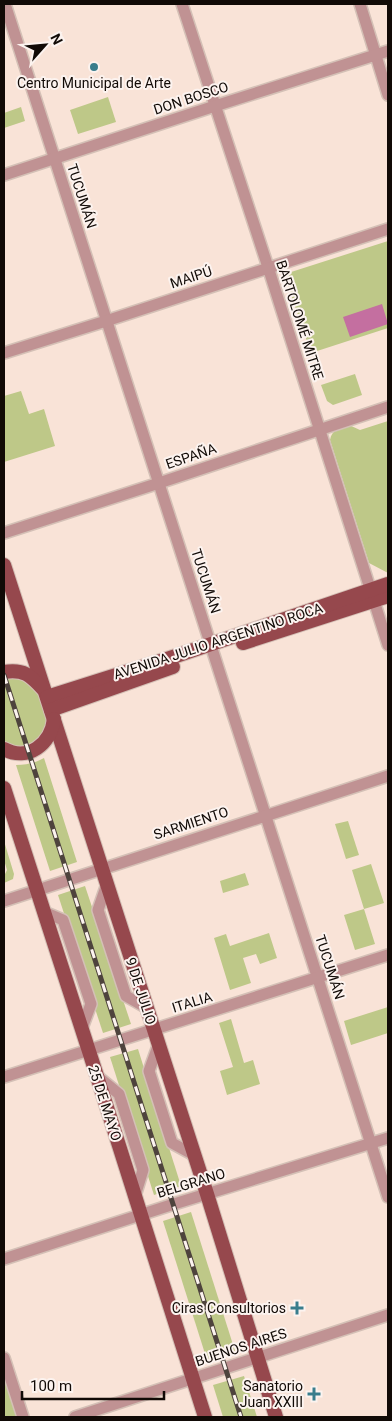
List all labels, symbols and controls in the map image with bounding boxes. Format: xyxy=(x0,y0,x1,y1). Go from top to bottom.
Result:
north arrow xyxy=(20,20,70,70)
text: N xyxy=(47,31,66,47)
marker: Centro Municipal de Arte xyxy=(88,61,100,73)
place label: Centro Municipal de Arte xyxy=(17,75,171,91)
street label: DON BOSCO xyxy=(152,78,230,118)
street label: TUCUMÁN xyxy=(64,161,101,230)
street label: BARTOLOMÉ MITRE xyxy=(273,258,328,382)
street label: MAIPÚ xyxy=(168,262,214,291)
street label: ESPAÑA xyxy=(163,439,218,472)
street label: TUCUMÁN xyxy=(188,546,225,615)
street label: AVENIDA JULIO ARGENTINO ROCA xyxy=(111,600,325,682)
street label: SARMIENTO xyxy=(152,803,230,843)
street label: TUCUMÁN xyxy=(312,932,349,1001)
street label: 9 DE JULIO xyxy=(123,955,159,1027)
street label: ITALIA xyxy=(170,988,214,1016)
street label: 25 DE MAYO xyxy=(85,1063,125,1143)
street label: BELGRANO xyxy=(155,1165,227,1201)
place label: Ciras Consultorios xyxy=(172,1300,286,1316)
marker: Ciras Consultorios xyxy=(290,1301,304,1315)
street label: BUENOS AIRES xyxy=(193,1325,289,1369)
scale bar xyxy=(22,1368,165,1400)
text: 100 m xyxy=(30,1377,72,1395)
place label: Sanatorio Juan XXIII xyxy=(240,1378,303,1410)
marker: Sanatorio Juan XXIII xyxy=(307,1387,321,1401)

